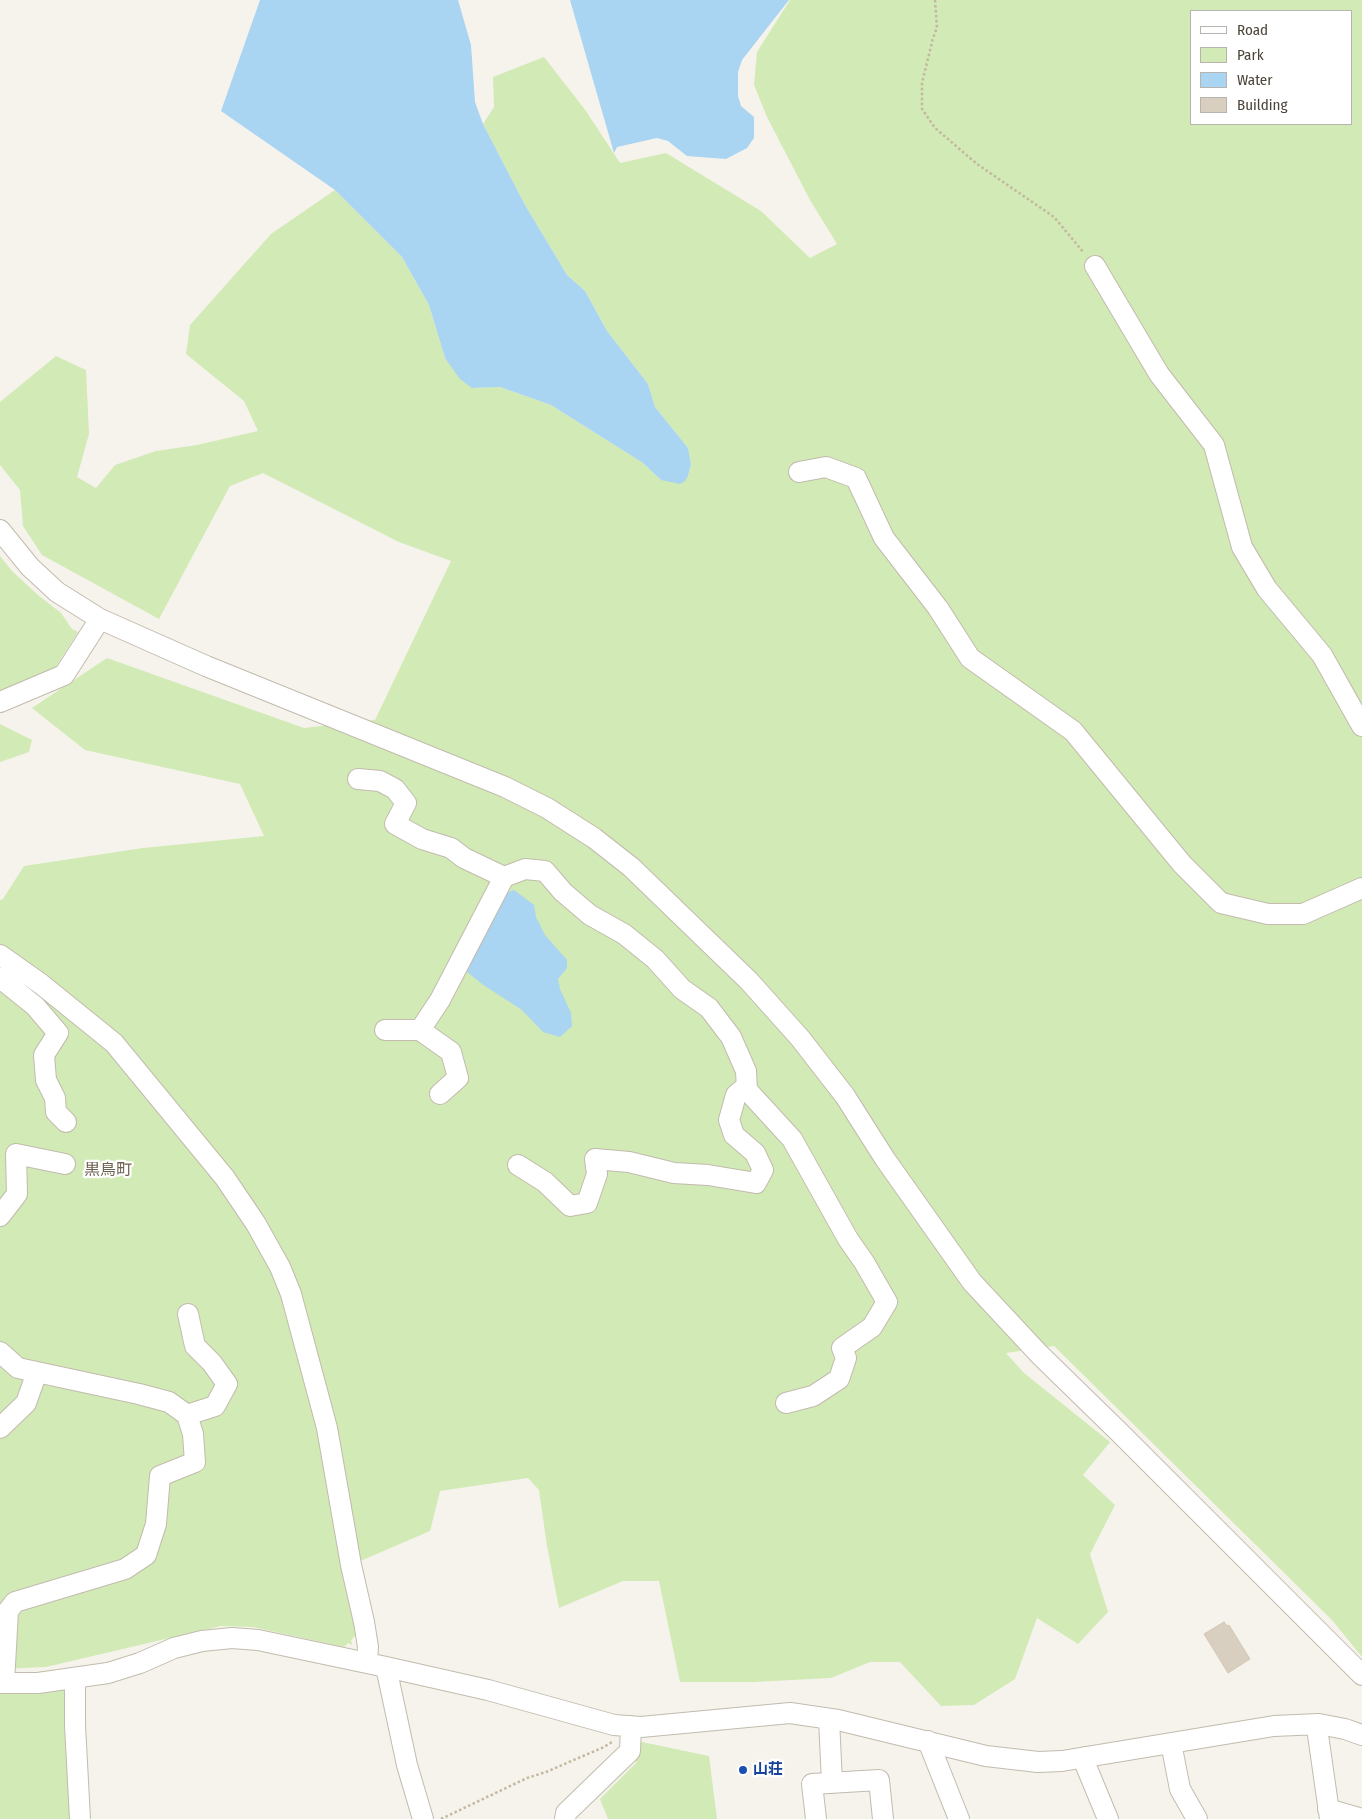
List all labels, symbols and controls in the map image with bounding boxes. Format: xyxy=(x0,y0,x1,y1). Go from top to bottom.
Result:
legend xyxy=(1190,10,1352,125)
text: Road xyxy=(1237,21,1268,39)
text: Park xyxy=(1237,46,1264,64)
text: Water xyxy=(1237,71,1272,89)
text: Building xyxy=(1237,96,1288,114)
district label: 黒鳥町 xyxy=(84,1161,132,1181)
place label: 山荘 xyxy=(753,1761,783,1779)
marker: 山荘 xyxy=(737,1764,749,1776)

